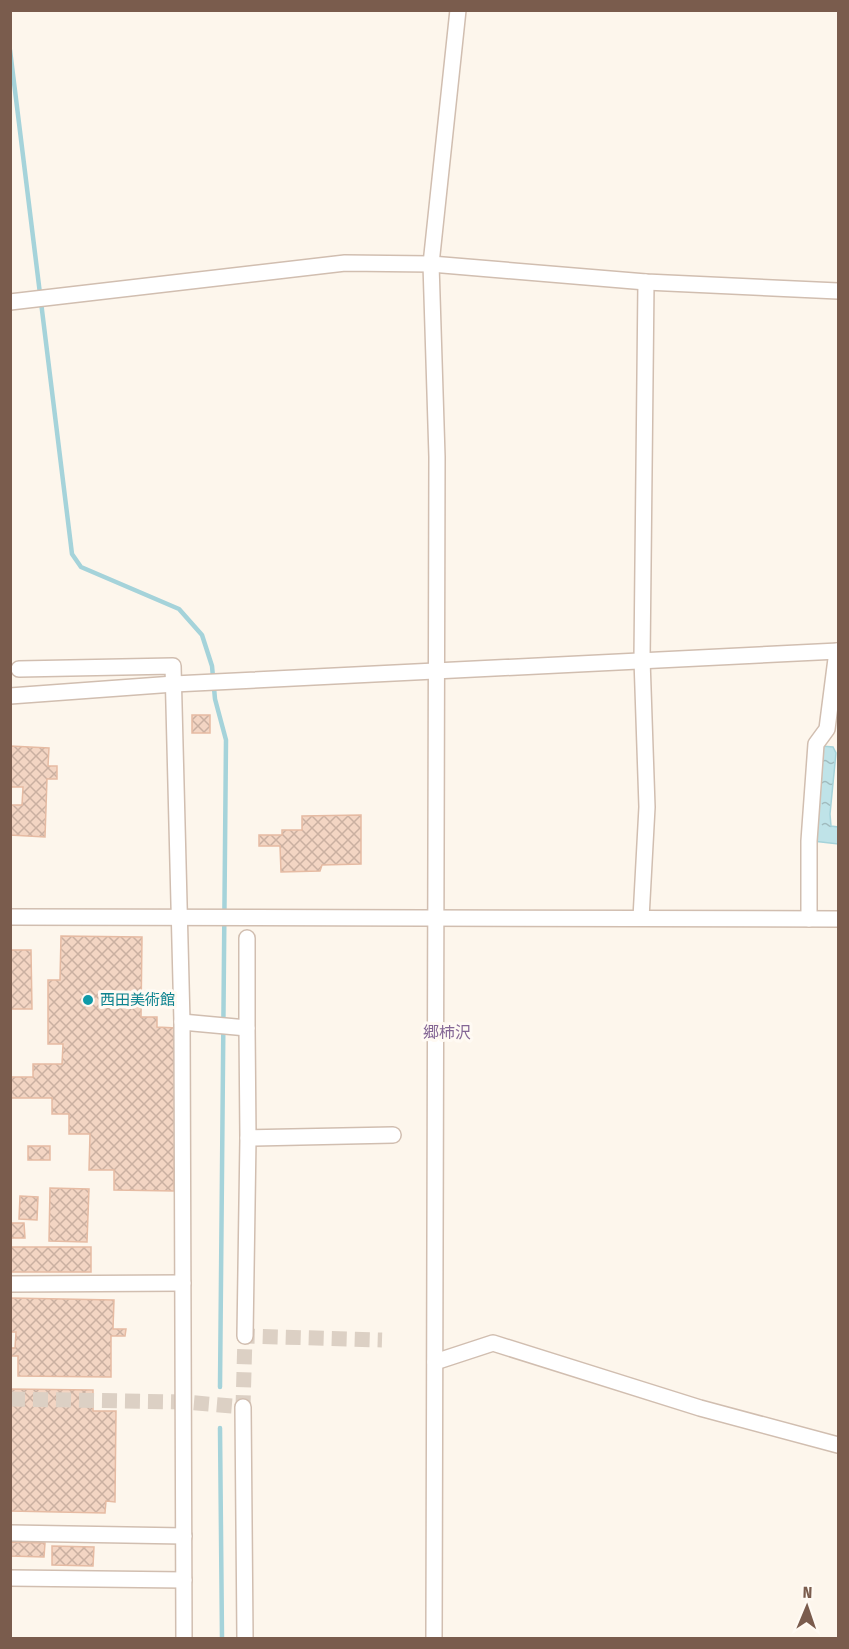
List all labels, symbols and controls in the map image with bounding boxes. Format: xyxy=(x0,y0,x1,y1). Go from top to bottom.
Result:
place label: 西田美術館 xyxy=(100,991,175,1009)
marker: 西田美術館 xyxy=(81,993,95,1007)
district label: 郷柿沢 xyxy=(423,1023,471,1042)
north arrow xyxy=(777,1577,837,1637)
text: N xyxy=(802,1583,813,1602)

